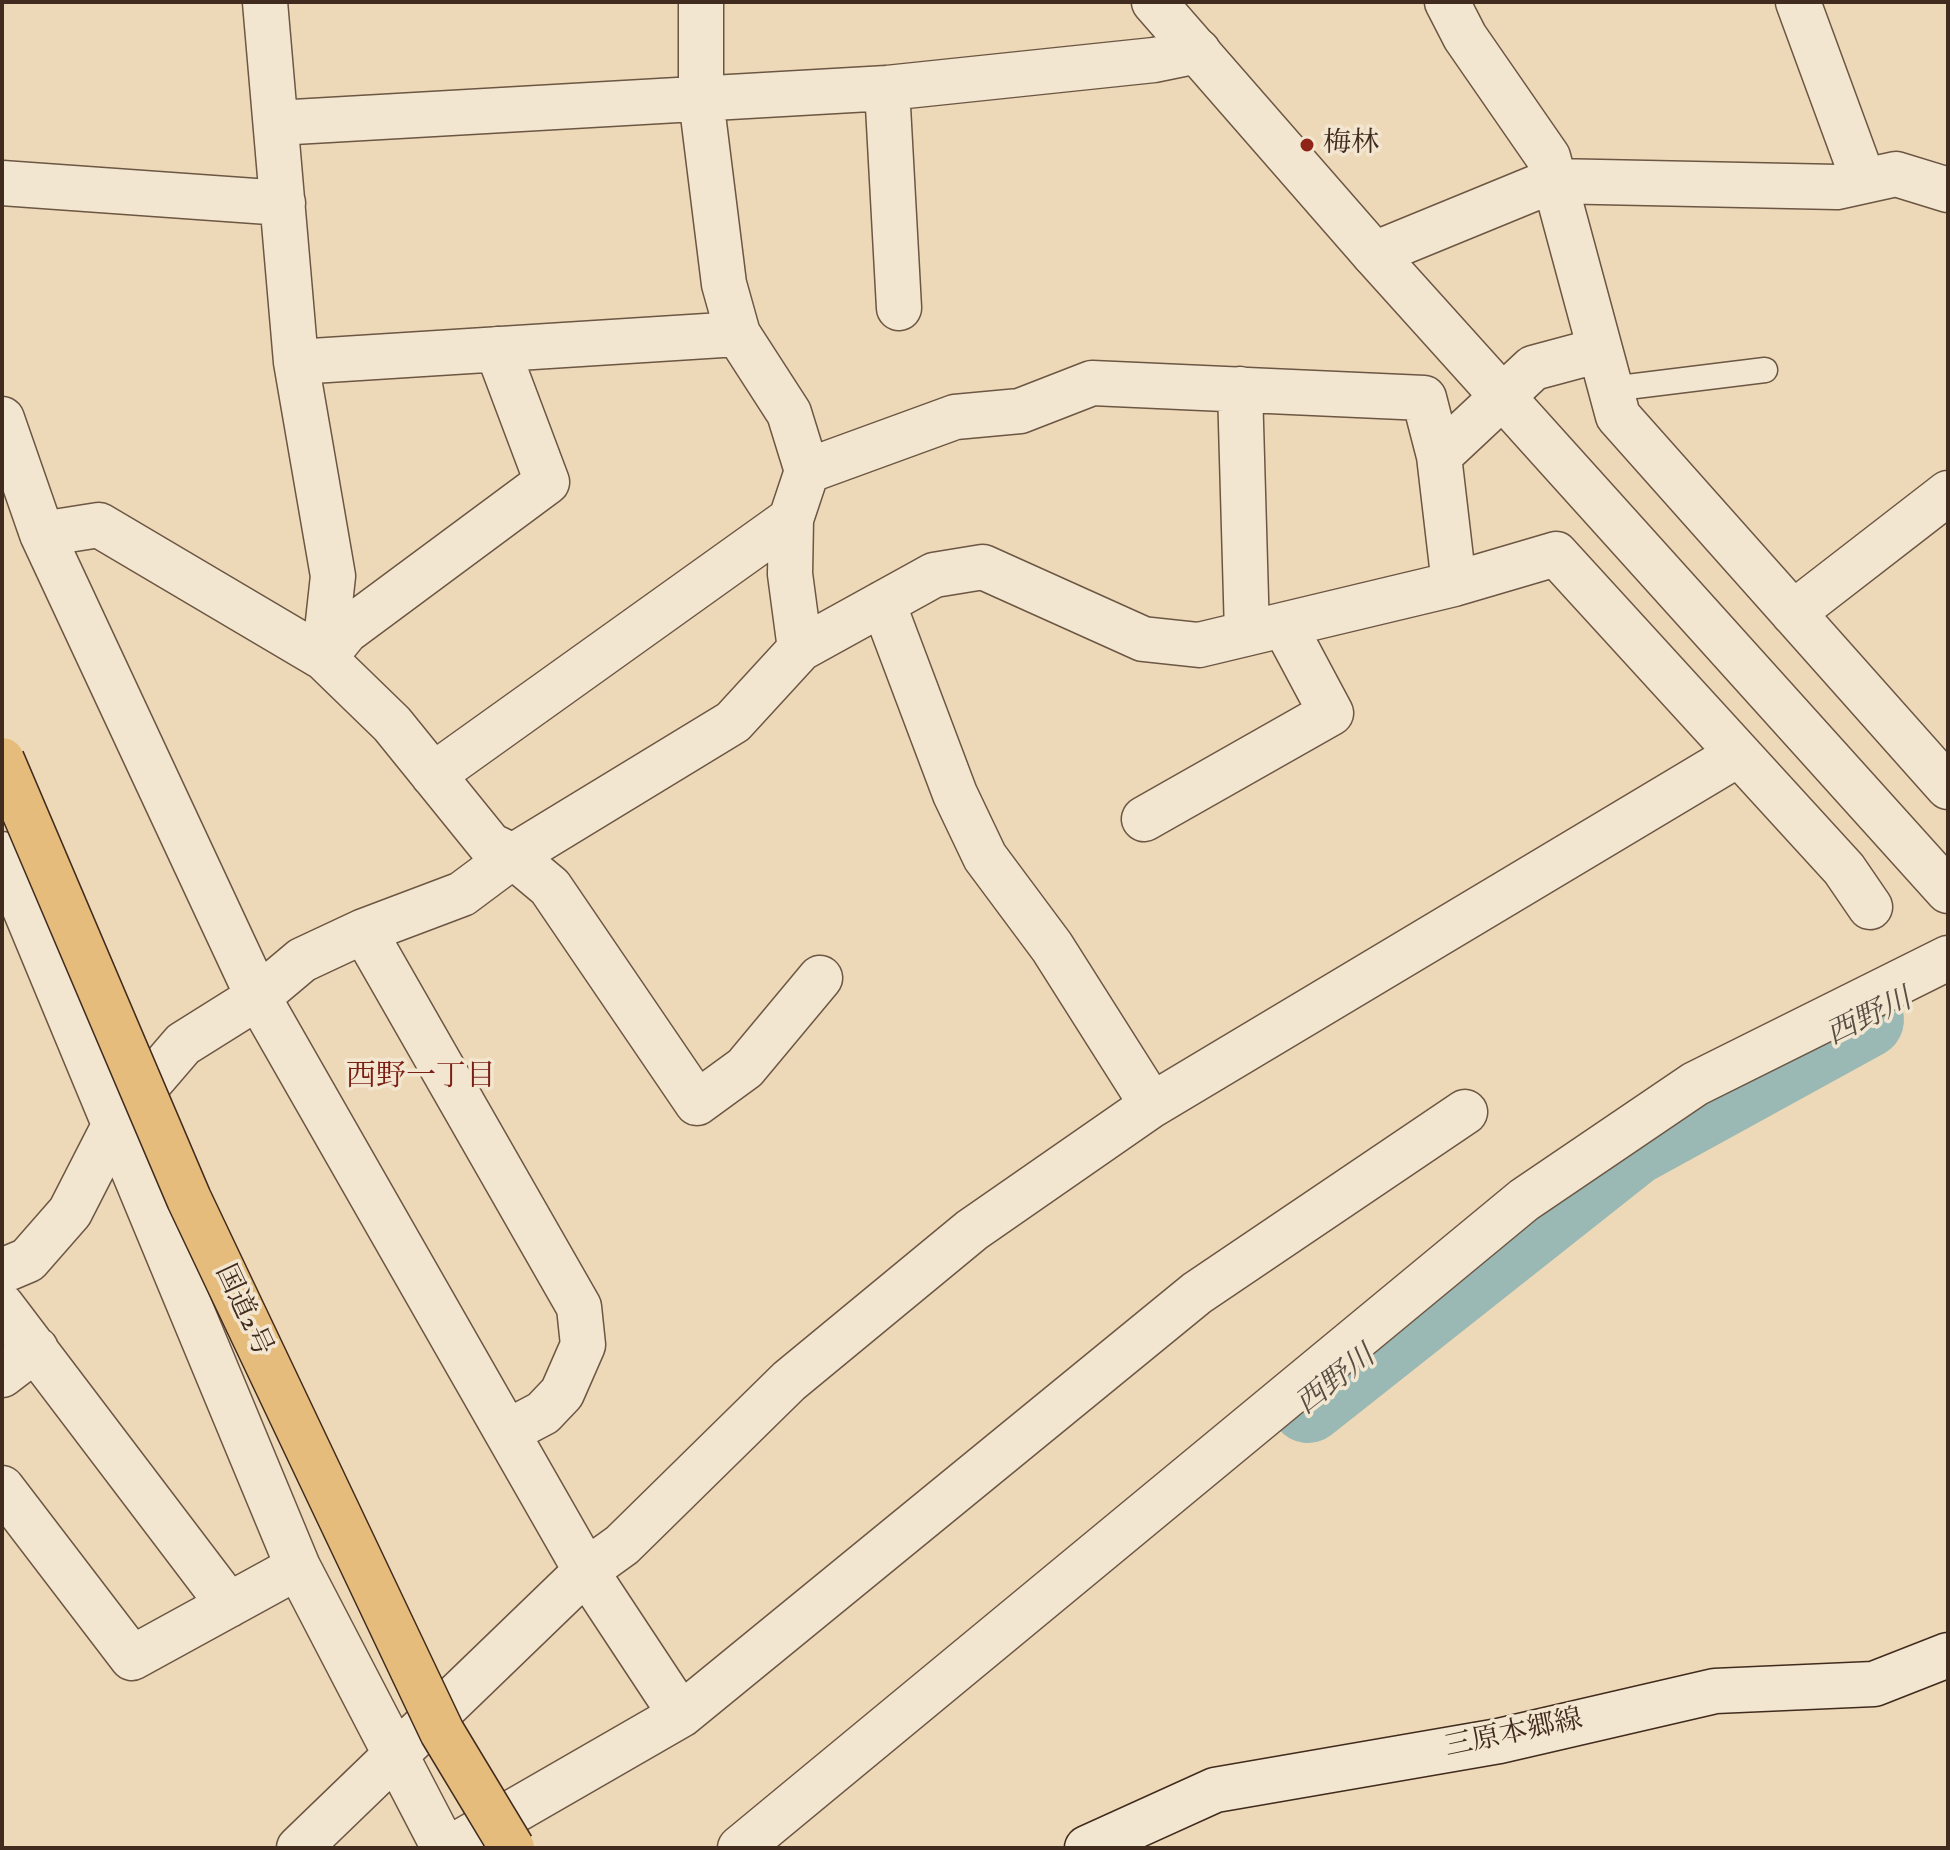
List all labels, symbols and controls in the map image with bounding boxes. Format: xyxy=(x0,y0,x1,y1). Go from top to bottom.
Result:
place label: 梅林 xyxy=(1323,128,1379,162)
marker: 梅林 xyxy=(1298,136,1316,154)
water label: 西野川 xyxy=(1822,983,1918,1055)
district label: 西野一丁目 xyxy=(346,1061,496,1097)
street label: 国道2号 xyxy=(206,1260,278,1362)
water label: 西野川 xyxy=(1290,1340,1384,1424)
street label: 三原本郷線 xyxy=(1442,1704,1586,1766)

